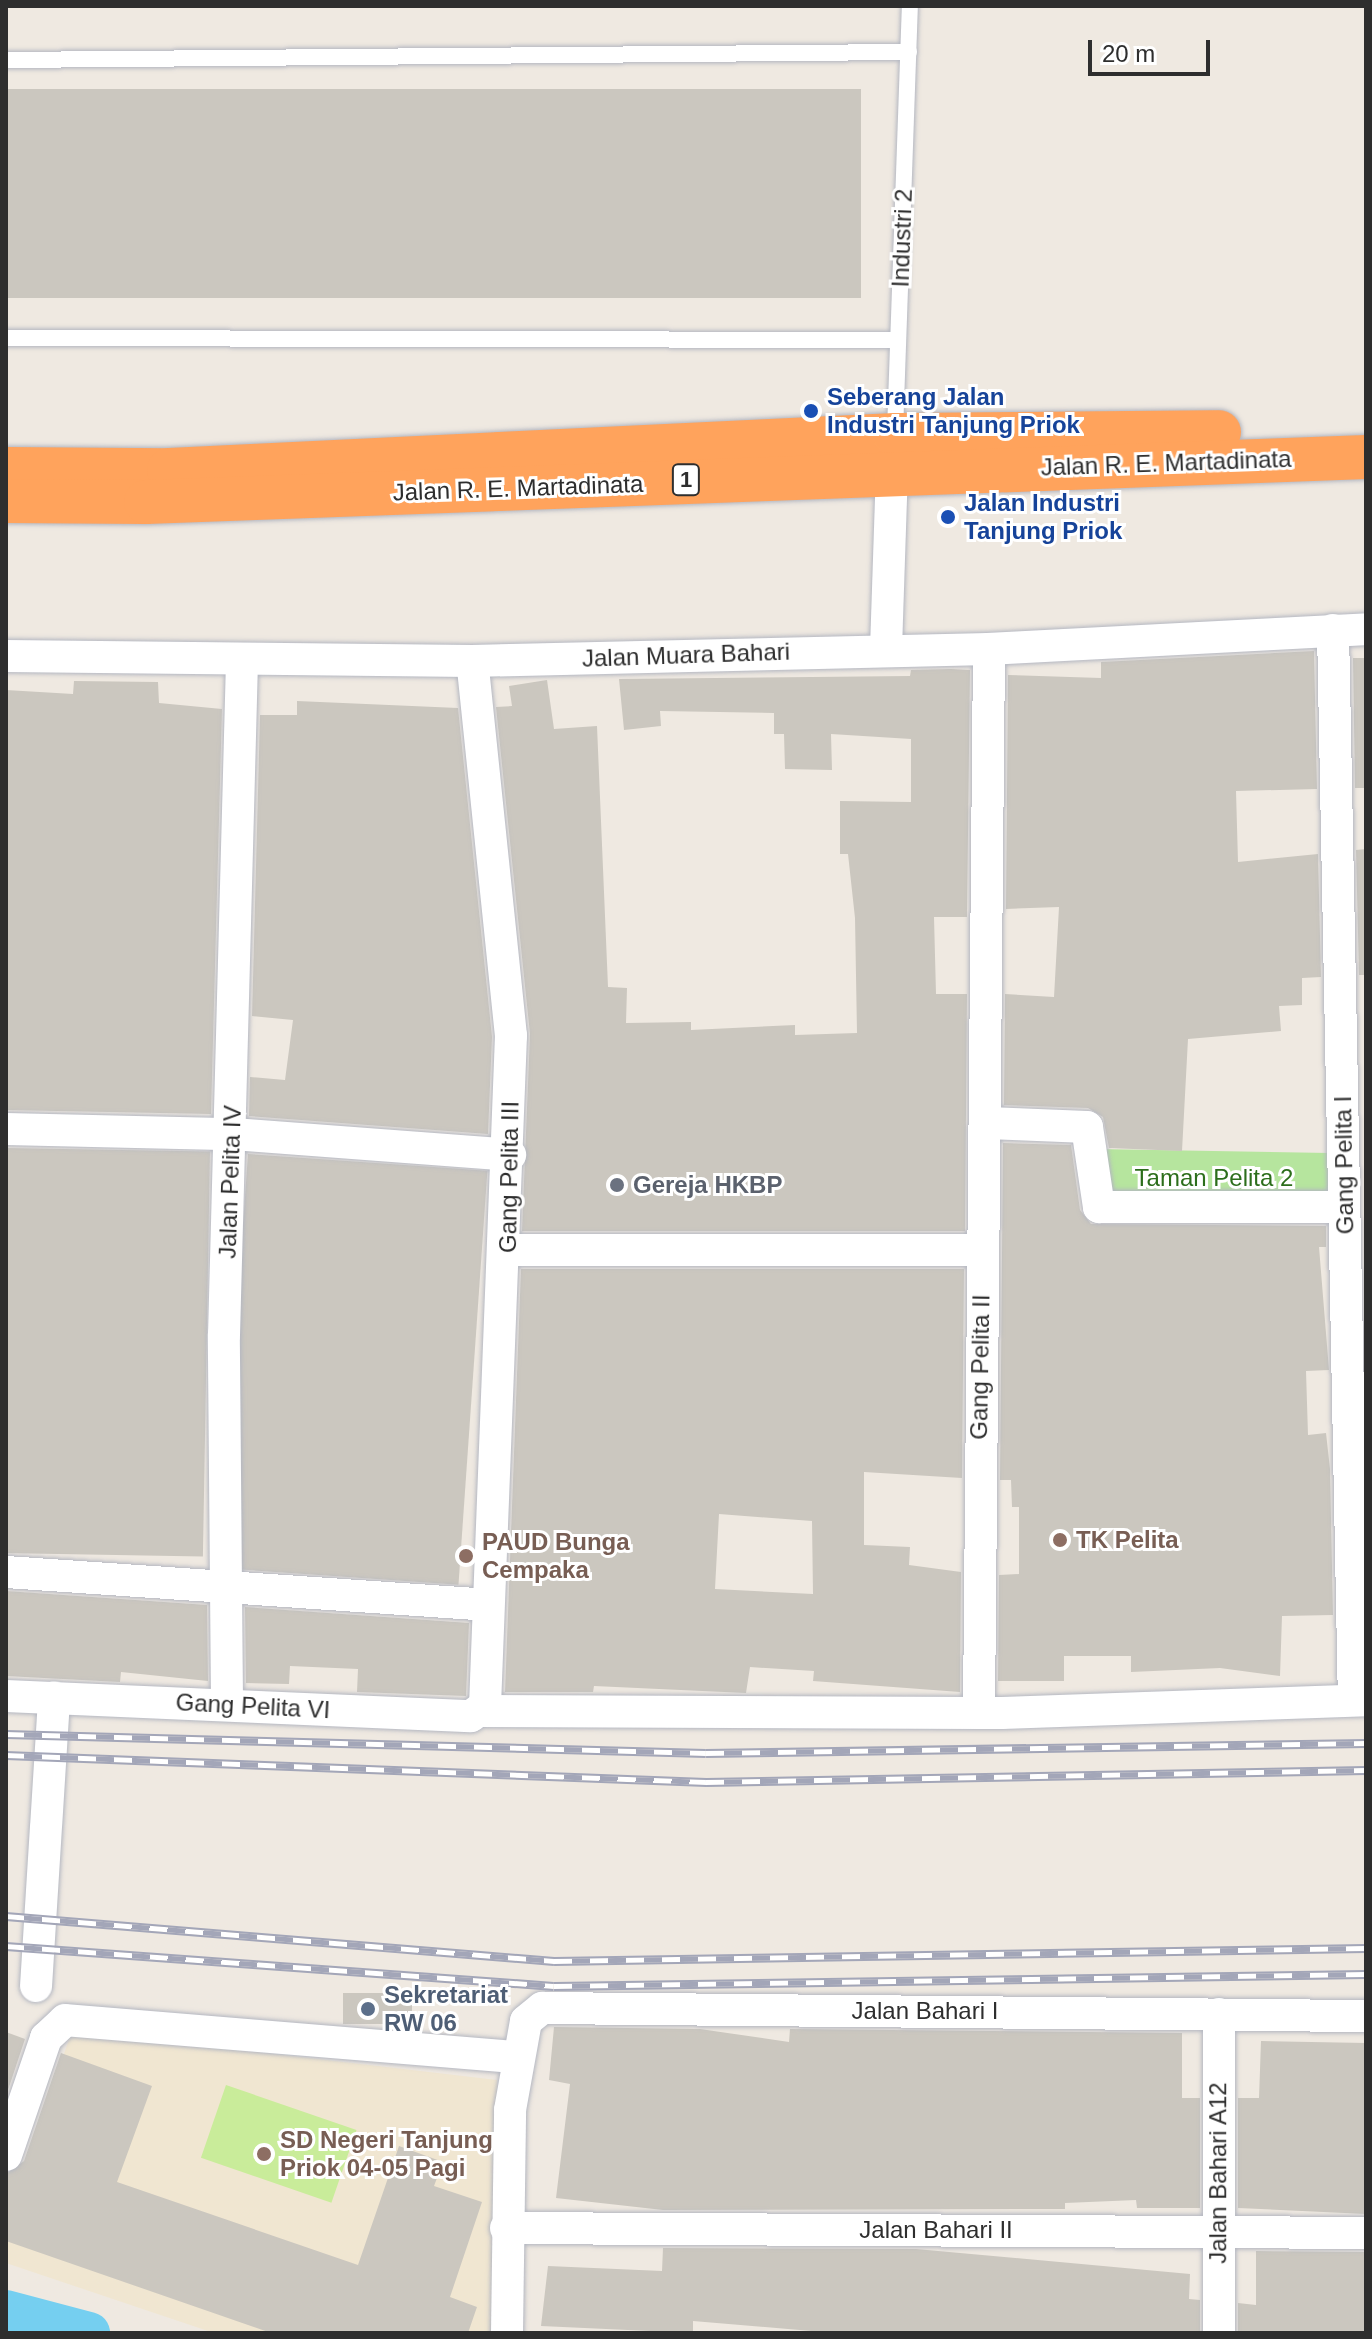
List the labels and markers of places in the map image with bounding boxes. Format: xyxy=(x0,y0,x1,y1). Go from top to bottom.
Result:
place label: Seberang Jalan Industri Tanjung Priok xyxy=(827,383,1080,439)
marker: Seberang Jalan Industri Tanjung Priok xyxy=(802,402,820,420)
place label: Jalan Industri Tanjung Priok xyxy=(964,489,1122,545)
marker: Jalan Industri Tanjung Priok xyxy=(939,508,957,526)
place label: Gereja HKBP xyxy=(633,1171,782,1199)
marker: Gereja HKBP xyxy=(608,1176,626,1194)
place label: TK Pelita xyxy=(1076,1526,1179,1554)
place label: PAUD Bunga Cempaka xyxy=(482,1528,630,1584)
marker: TK Pelita xyxy=(1051,1531,1069,1549)
marker: PAUD Bunga Cempaka xyxy=(457,1547,475,1565)
place label: Sekretariat RW 06 xyxy=(384,1981,508,2037)
marker: Sekretariat RW 06 xyxy=(359,2000,377,2018)
place label: SD Negeri Tanjung Priok 04-05 Pagi xyxy=(280,2126,493,2182)
marker: SD Negeri Tanjung Priok 04-05 Pagi xyxy=(255,2145,273,2163)

